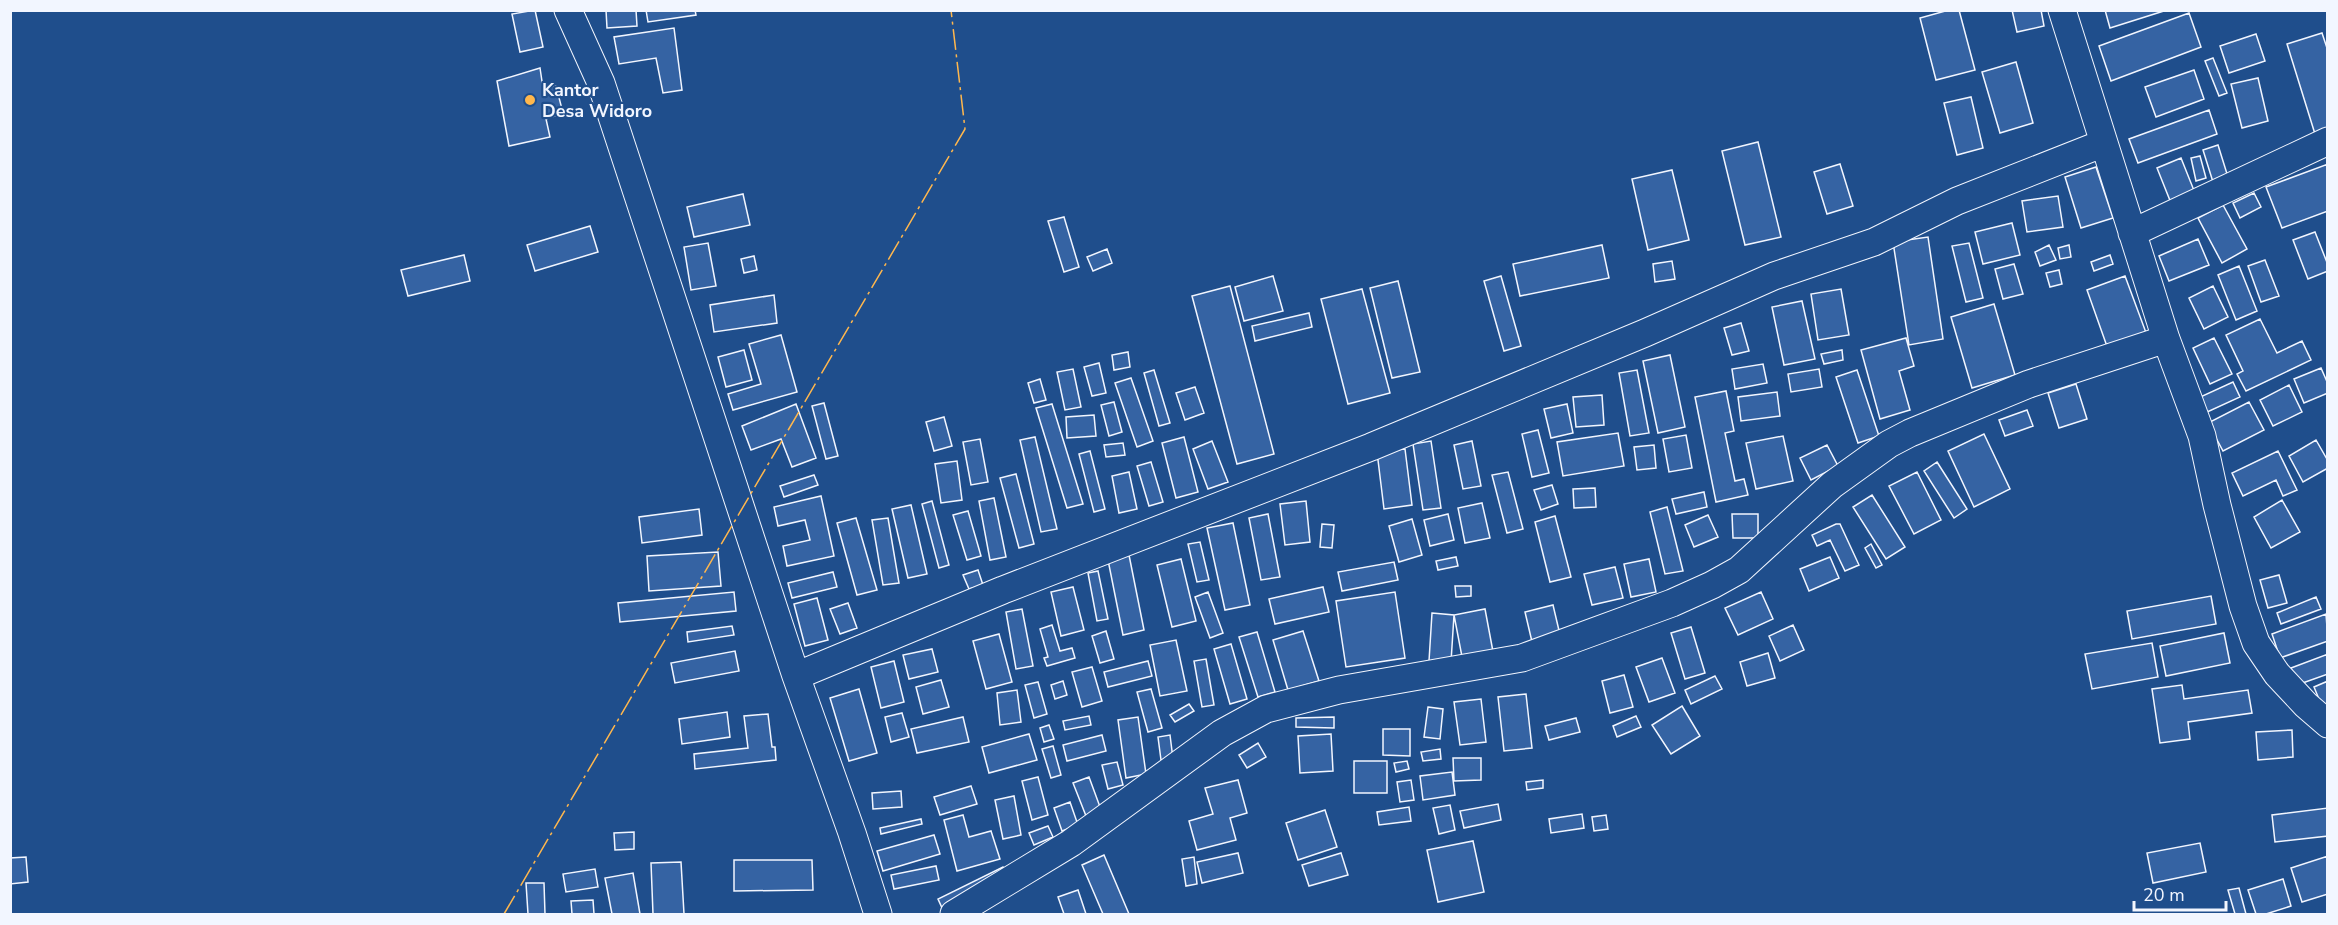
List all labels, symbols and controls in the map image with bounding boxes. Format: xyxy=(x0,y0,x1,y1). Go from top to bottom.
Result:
place label: Kantor Desa Widoro xyxy=(542,78,652,123)
marker: Kantor Desa Widoro xyxy=(523,93,537,107)
scale bar xyxy=(2134,874,2226,912)
text: 20 m xyxy=(2143,883,2185,907)

